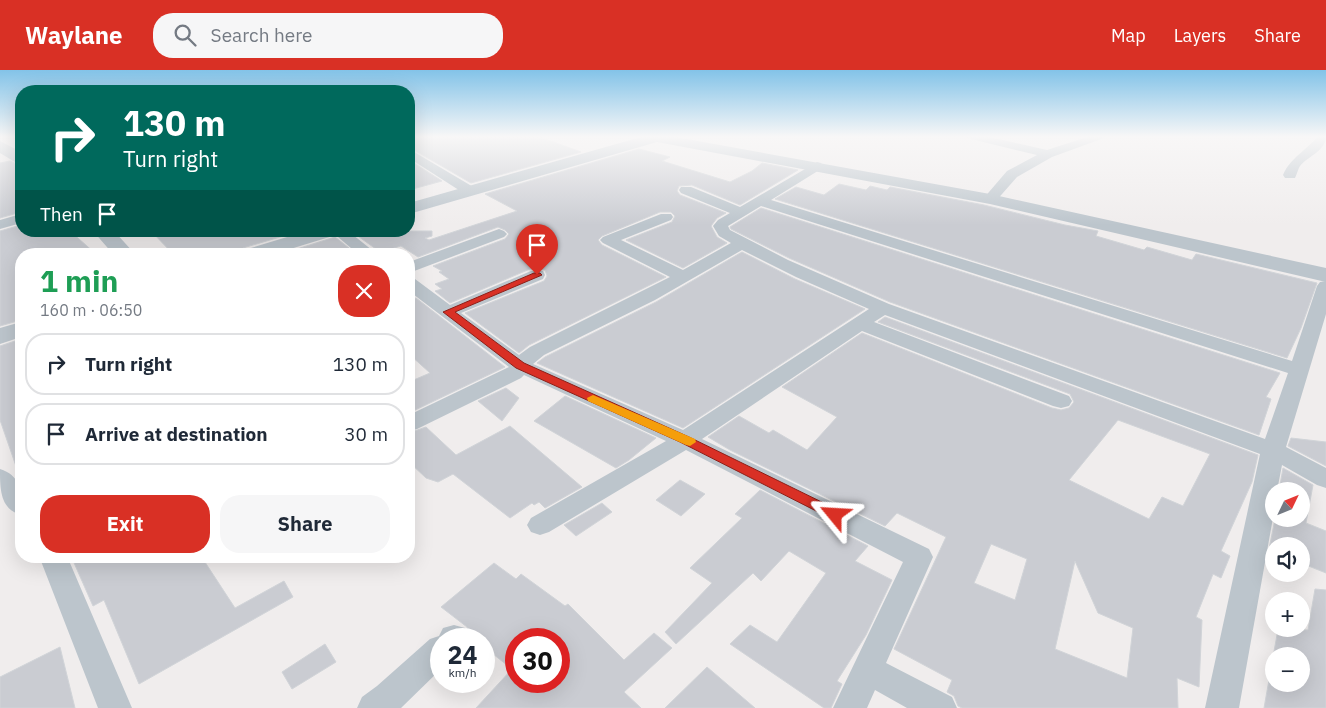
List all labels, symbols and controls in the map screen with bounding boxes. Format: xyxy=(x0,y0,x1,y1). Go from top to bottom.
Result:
search box xyxy=(153,13,503,58)
text: Waylane xyxy=(25,19,123,51)
icon: search xyxy=(171,21,199,49)
text: Search here xyxy=(211,23,312,47)
text: Map xyxy=(1111,24,1146,47)
text: Layers xyxy=(1174,24,1226,47)
text: Share xyxy=(1254,24,1301,47)
text: 130 m xyxy=(123,100,226,146)
icon: right xyxy=(40,105,105,170)
text: Turn right xyxy=(123,144,218,173)
icon: arrive xyxy=(93,200,121,228)
text: Then xyxy=(40,202,83,226)
pin xyxy=(516,224,558,275)
icon: arrive xyxy=(523,231,551,259)
text: 1 min xyxy=(40,261,118,300)
button: close xyxy=(338,265,390,317)
text: 160 m · 06:50 xyxy=(40,300,142,320)
icon: right xyxy=(42,350,70,378)
text: Turn right xyxy=(85,352,172,376)
text: 130 m xyxy=(333,352,388,376)
icon: arrive xyxy=(42,420,70,448)
text: Arrive at destination xyxy=(85,422,268,446)
text: 30 m xyxy=(344,422,388,446)
north arrow xyxy=(1265,482,1310,528)
map controls xyxy=(1265,482,1310,692)
position arrow xyxy=(808,488,860,540)
button: Exit xyxy=(40,495,210,553)
button: Share xyxy=(220,495,390,553)
button: sound xyxy=(1265,537,1310,582)
button: + xyxy=(1265,592,1310,637)
speed limit sign: 30 xyxy=(505,628,570,693)
text: 24 xyxy=(447,638,478,671)
button: − xyxy=(1265,647,1310,692)
text: km/h xyxy=(448,665,477,680)

